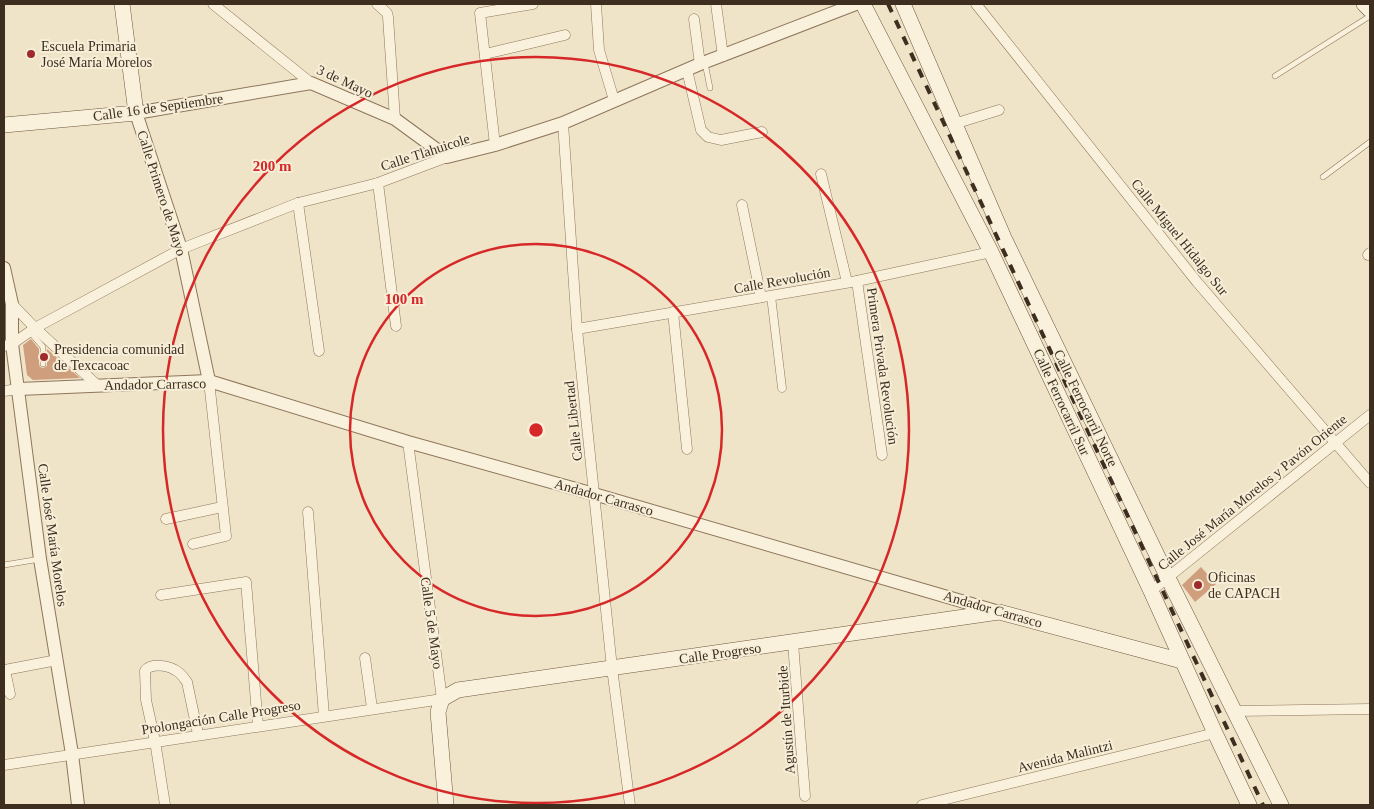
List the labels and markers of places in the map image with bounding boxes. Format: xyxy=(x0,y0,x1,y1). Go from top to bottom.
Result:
place label: Escuela Primaria José María Morelos xyxy=(41,39,152,70)
marker: Escuela Primaria José María Morelos xyxy=(25,48,37,60)
place label: Presidencia comunidad de Texcacoac xyxy=(54,342,184,373)
marker: Presidencia comunidad de Texcacoac xyxy=(38,351,50,363)
centre of rings xyxy=(527,421,545,439)
place label: Oficinas de CAPACH xyxy=(1208,570,1280,601)
marker: Oficinas de CAPACH xyxy=(1192,579,1204,591)

